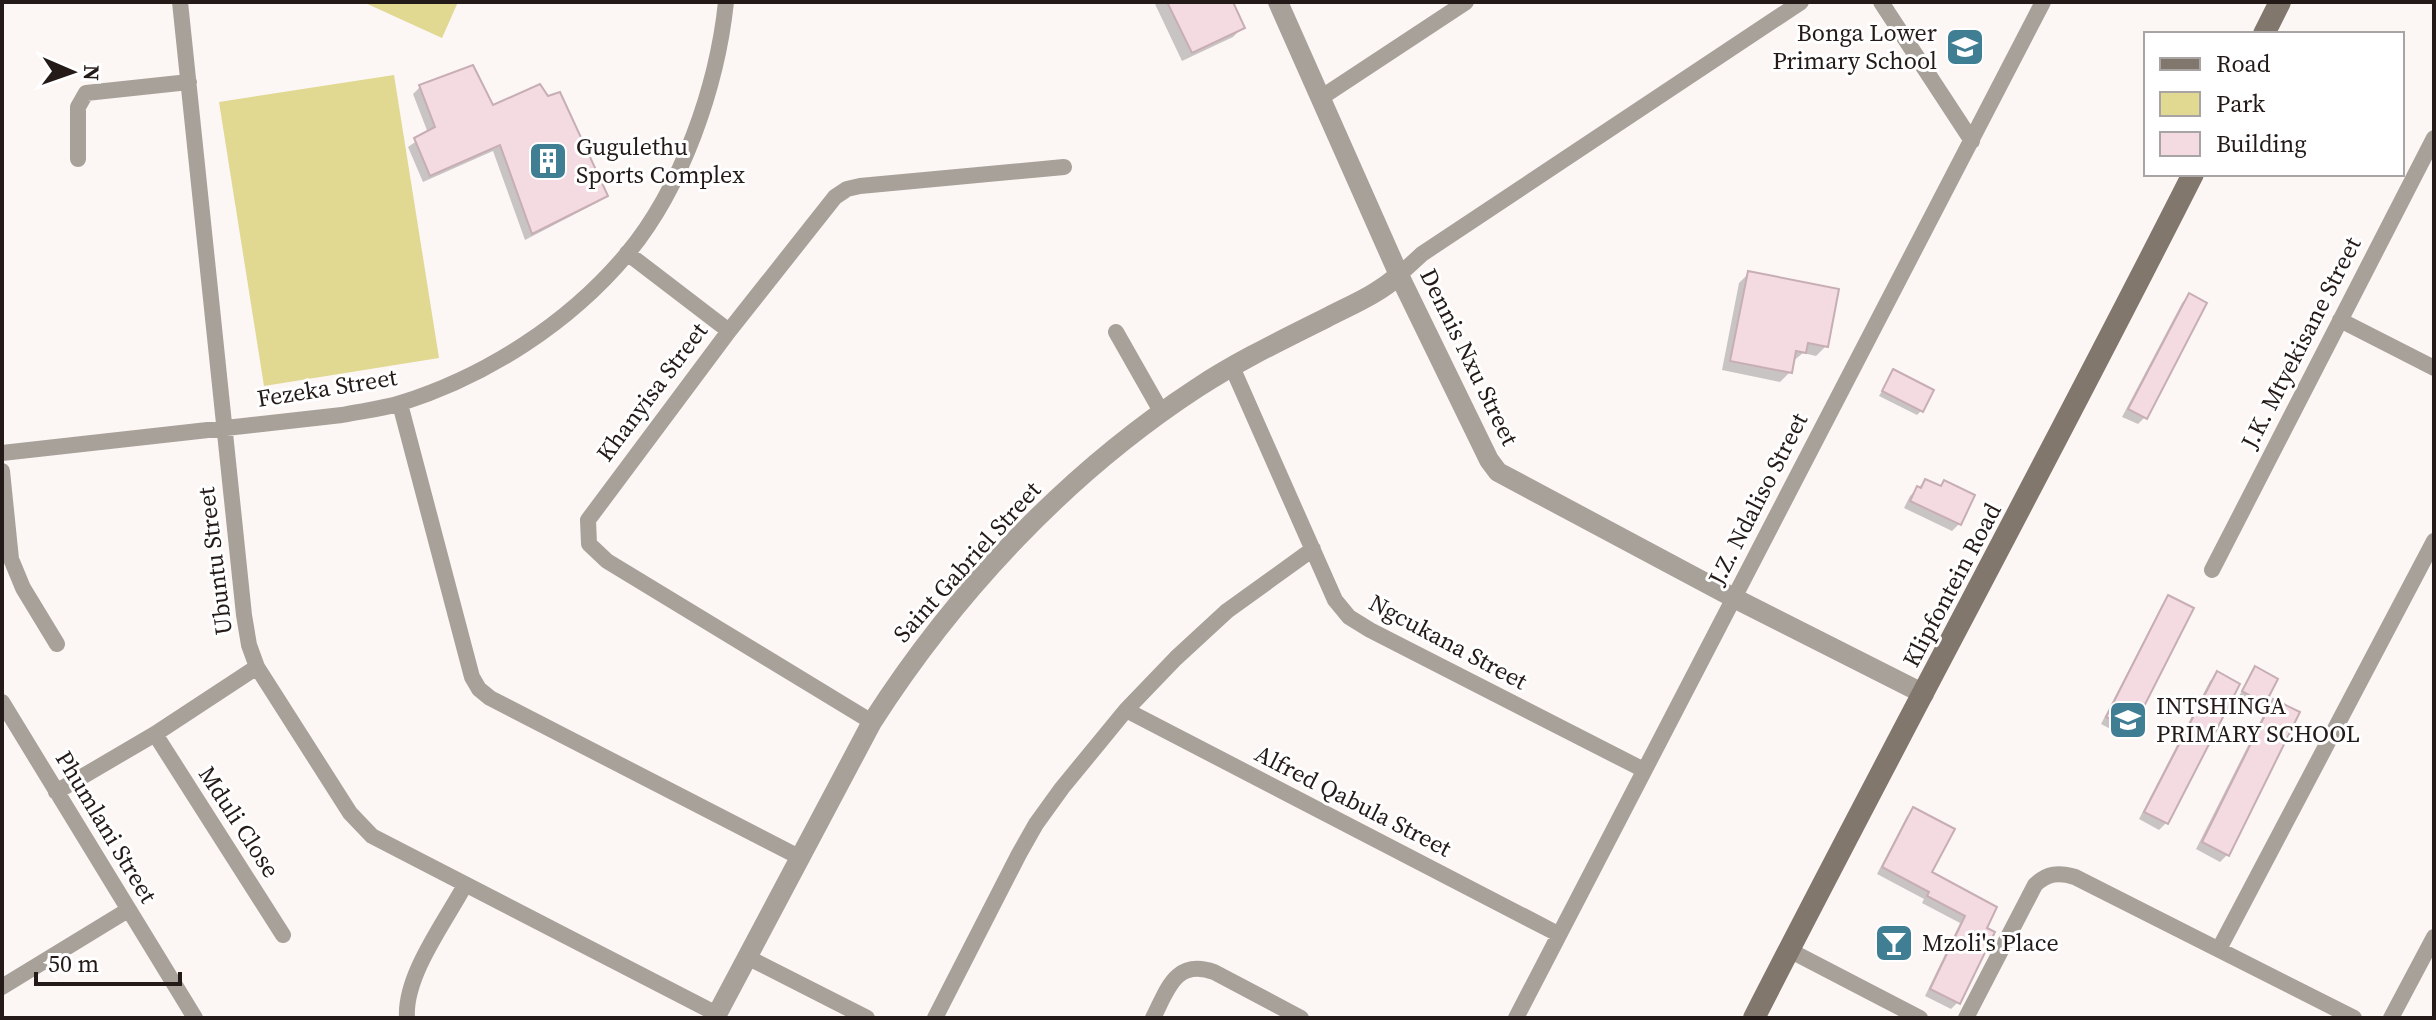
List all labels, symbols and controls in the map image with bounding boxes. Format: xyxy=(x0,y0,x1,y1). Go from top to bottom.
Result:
place label: Bonga Lower Primary School xyxy=(1772,16,1937,77)
school or university icon: Bonga Lower Primary School xyxy=(1944,26,1986,68)
north arrow xyxy=(32,32,112,112)
legend xyxy=(2144,32,2404,176)
text: Road xyxy=(2216,47,2271,80)
text: N xyxy=(77,64,107,81)
text: Park xyxy=(2216,87,2266,120)
text: Building xyxy=(2216,127,2307,160)
place label: Gugulethu Sports Complex xyxy=(576,130,745,191)
building icon: Gugulethu Sports Complex xyxy=(527,140,569,182)
street label: J.K. Mtyekisane Street xyxy=(2232,231,2368,455)
street label: Dennis Nxu Street xyxy=(1412,263,1527,451)
street label: Khanyisa Street xyxy=(588,315,715,468)
street label: Fezeka Street xyxy=(255,360,399,415)
street label: J.Z. Ndaliso Street xyxy=(1699,407,1815,592)
street label: Saint Gabriel Street xyxy=(885,474,1048,649)
street label: Ubuntu Street xyxy=(189,485,240,637)
street label: Klipfontein Road xyxy=(1894,497,2009,673)
street label: Ngcukana Street xyxy=(1363,586,1533,697)
place label: INTSHINGA PRIMARY SCHOOL xyxy=(2156,689,2360,750)
school or university icon: INTSHINGA PRIMARY SCHOOL xyxy=(2107,699,2149,741)
street label: Alfred Qabula Street xyxy=(1249,737,1457,864)
street label: Phumlani Street xyxy=(48,744,165,909)
street label: Mduli Close xyxy=(191,760,288,884)
bar icon: Mzoli's Place xyxy=(1873,922,1915,964)
place label: Mzoli's Place xyxy=(1922,926,2059,959)
scale bar xyxy=(36,936,180,986)
text: 50 m xyxy=(48,947,99,980)

